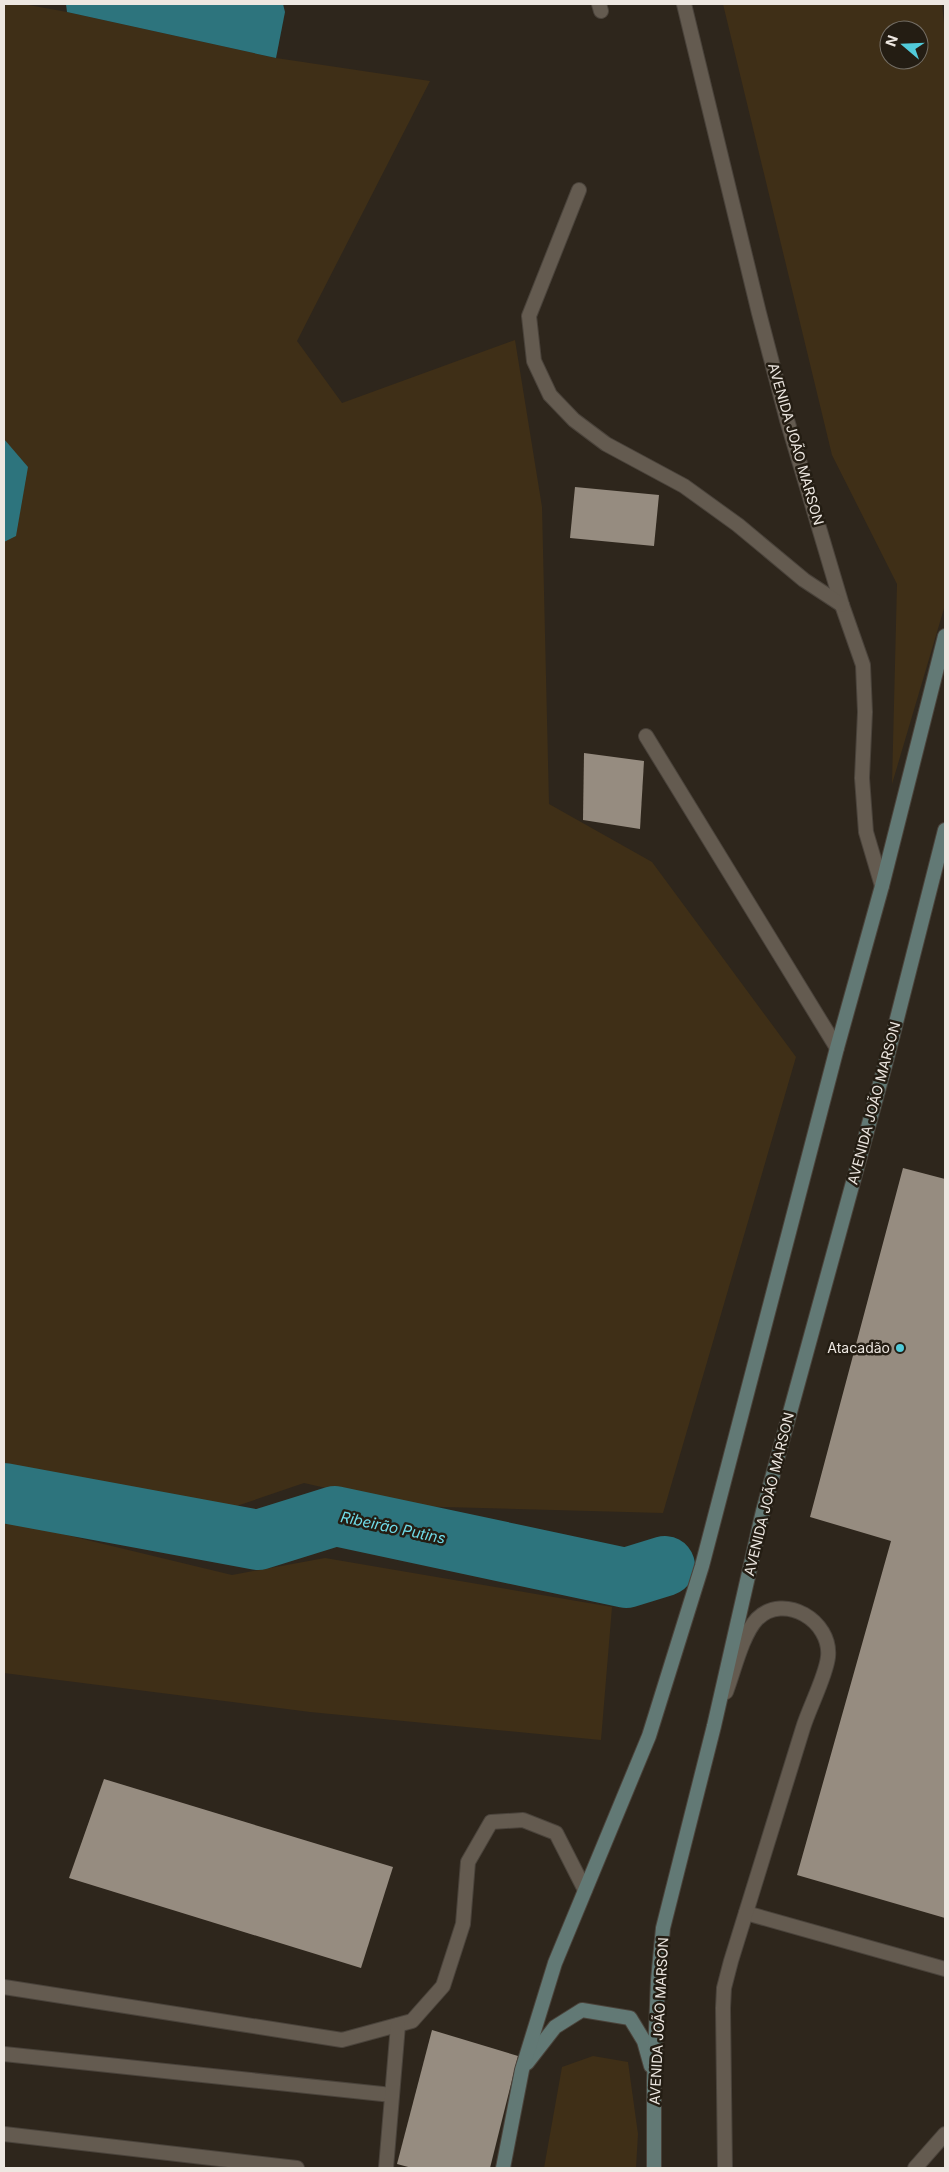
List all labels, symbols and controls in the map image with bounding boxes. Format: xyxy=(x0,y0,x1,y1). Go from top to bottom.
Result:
north arrow xyxy=(879,20,929,70)
text: N xyxy=(881,33,901,48)
street label: AVENIDA JOÃO MARSON xyxy=(765,361,828,527)
street label: AVENIDA JOÃO MARSON xyxy=(844,1020,903,1186)
place label: Atacadão xyxy=(827,1339,890,1356)
marker: Atacadão xyxy=(894,1342,906,1354)
street label: AVENIDA JOÃO MARSON xyxy=(740,1410,797,1577)
water label: Ribeirão Putins xyxy=(339,1507,447,1548)
street label: AVENIDA JOÃO MARSON xyxy=(646,1937,671,2105)

